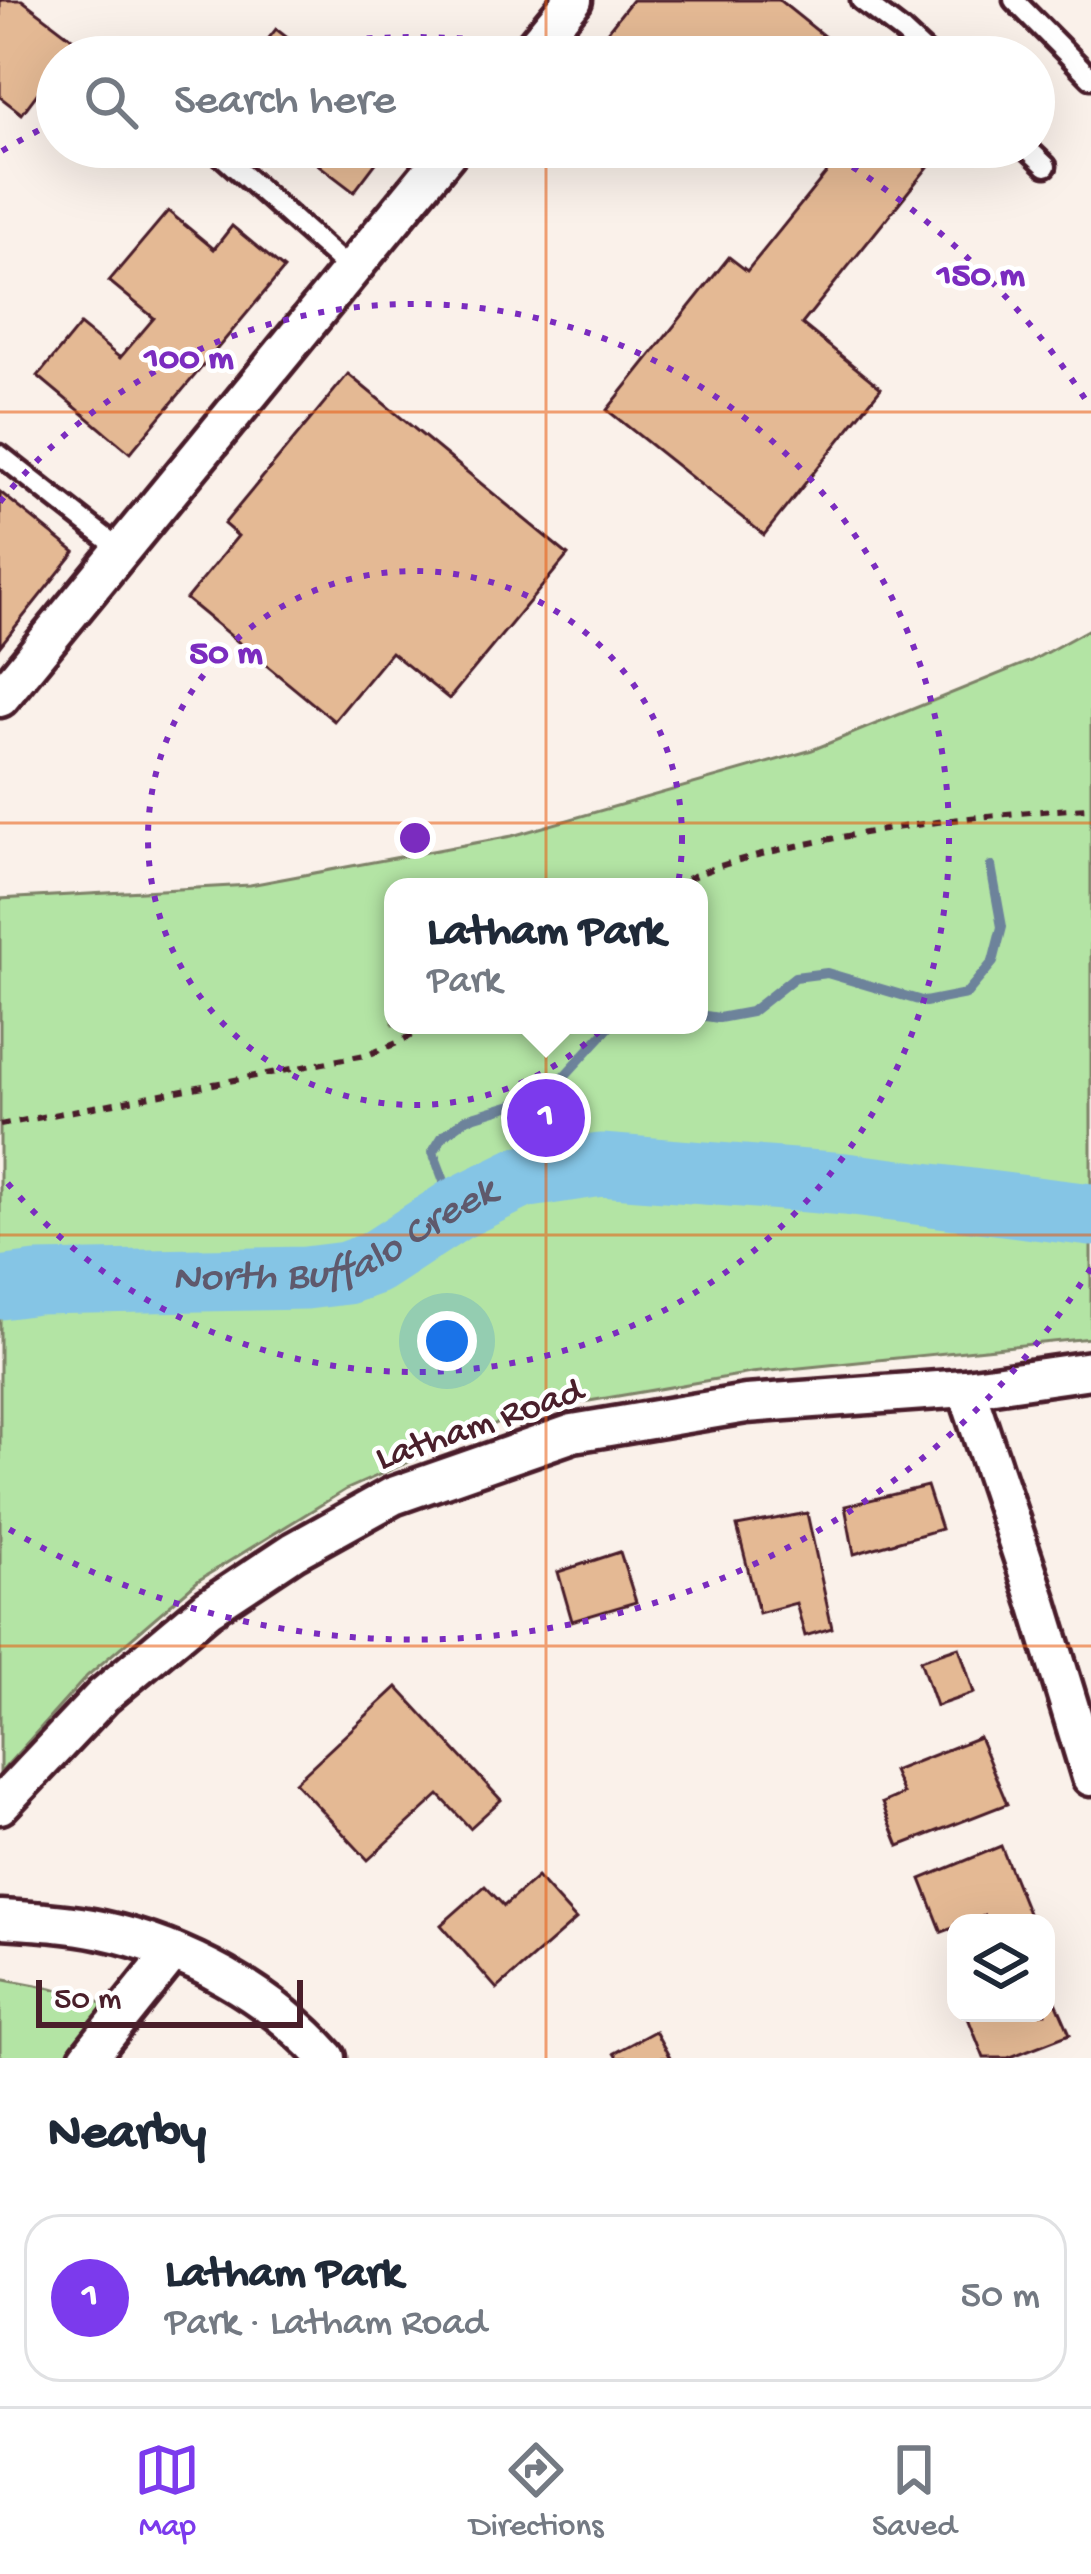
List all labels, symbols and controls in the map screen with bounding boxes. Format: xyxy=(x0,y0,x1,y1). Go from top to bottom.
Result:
search box xyxy=(36,36,1055,168)
icon: search xyxy=(78,69,144,135)
text: Search here xyxy=(174,76,396,129)
text: 150 m xyxy=(935,256,1025,299)
text: 100 m xyxy=(142,339,234,382)
text: 50 m xyxy=(189,634,263,677)
centre of rings xyxy=(394,817,436,859)
popup xyxy=(384,878,708,1034)
text: Latham Park xyxy=(427,907,665,960)
text: Park xyxy=(427,960,502,1006)
pin: 1 xyxy=(507,1073,585,1163)
water label: North Buffalo Creek xyxy=(172,1167,509,1305)
your location xyxy=(417,1311,477,1371)
street label: Latham Road xyxy=(370,1369,593,1484)
map controls xyxy=(947,1914,1055,2022)
button: layers xyxy=(947,1914,1055,2022)
scale bar xyxy=(36,1974,303,2027)
text: 50 m xyxy=(54,1982,121,2020)
text: Nearby xyxy=(48,2106,206,2166)
text: Latham Park xyxy=(165,2249,402,2302)
text: 1 xyxy=(82,2275,98,2321)
text: 50 m xyxy=(960,2275,1040,2321)
text: Park · Latham Road xyxy=(165,2302,487,2348)
tab: Map xyxy=(134,2437,200,2547)
tab: Directions xyxy=(469,2437,603,2547)
tab: Saved xyxy=(872,2437,957,2547)

